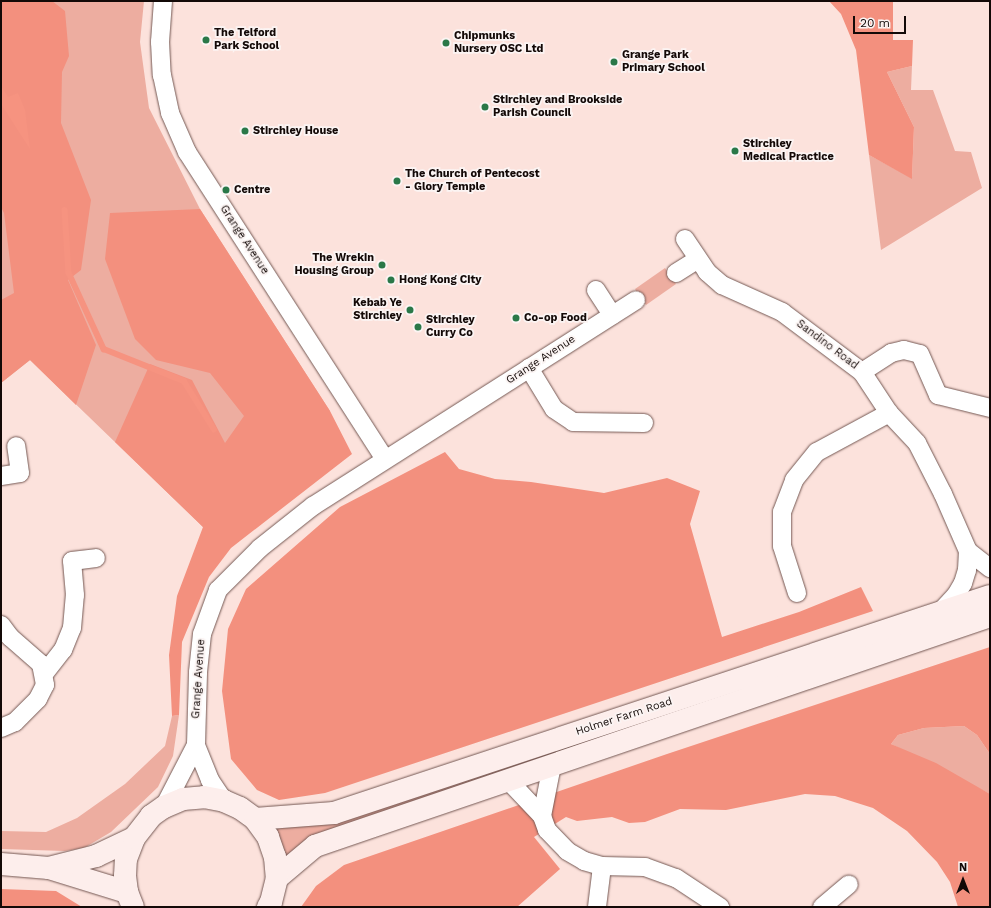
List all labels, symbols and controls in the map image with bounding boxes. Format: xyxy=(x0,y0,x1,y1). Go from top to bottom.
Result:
scale bar xyxy=(855,8,908,34)
text: 20 m xyxy=(860,16,890,30)
place label: The Telford Park School xyxy=(214,27,279,53)
place label: Chipmunks Nursery OSC Ltd xyxy=(454,30,544,56)
marker: The Telford Park School xyxy=(201,35,211,45)
marker: Chipmunks Nursery OSC Ltd xyxy=(441,38,451,48)
place label: Grange Park Primary School xyxy=(622,49,705,75)
marker: Grange Park Primary School xyxy=(609,57,619,67)
place label: Stirchley and Brookside Parish Council xyxy=(493,94,623,120)
marker: Stirchley and Brookside Parish Council xyxy=(480,102,490,112)
place label: Stirchley House xyxy=(253,124,339,138)
marker: Stirchley House xyxy=(240,126,250,136)
place label: Stirchley Medical Practice xyxy=(743,138,834,164)
marker: Stirchley Medical Practice xyxy=(730,146,740,156)
place label: The Church of Pentecost - Glory Temple xyxy=(405,168,540,194)
marker: The Church of Pentecost - Glory Temple xyxy=(392,176,402,186)
place label: Centre xyxy=(234,183,270,197)
marker: Centre xyxy=(221,185,231,195)
street label: Grange Avenue xyxy=(217,203,271,277)
place label: The Wrekin Housing Group xyxy=(294,252,374,278)
marker: The Wrekin Housing Group xyxy=(377,260,387,270)
place label: Hong Kong City xyxy=(399,273,481,287)
marker: Hong Kong City xyxy=(386,275,396,285)
place label: Kebab Ye Stirchley xyxy=(353,297,402,323)
marker: Kebab Ye Stirchley xyxy=(405,305,415,315)
place label: Co-op Food xyxy=(524,311,587,325)
marker: Co-op Food xyxy=(511,313,521,323)
place label: Stirchley Curry Co xyxy=(426,314,475,340)
street label: Sandino Road xyxy=(794,318,860,372)
marker: Stirchley Curry Co xyxy=(413,322,423,332)
street label: Grange Avenue xyxy=(504,333,578,387)
street label: Grange Avenue xyxy=(190,639,208,719)
street label: Holmer Farm Road xyxy=(574,695,674,739)
north arrow xyxy=(943,860,983,900)
text: N xyxy=(959,861,967,874)

